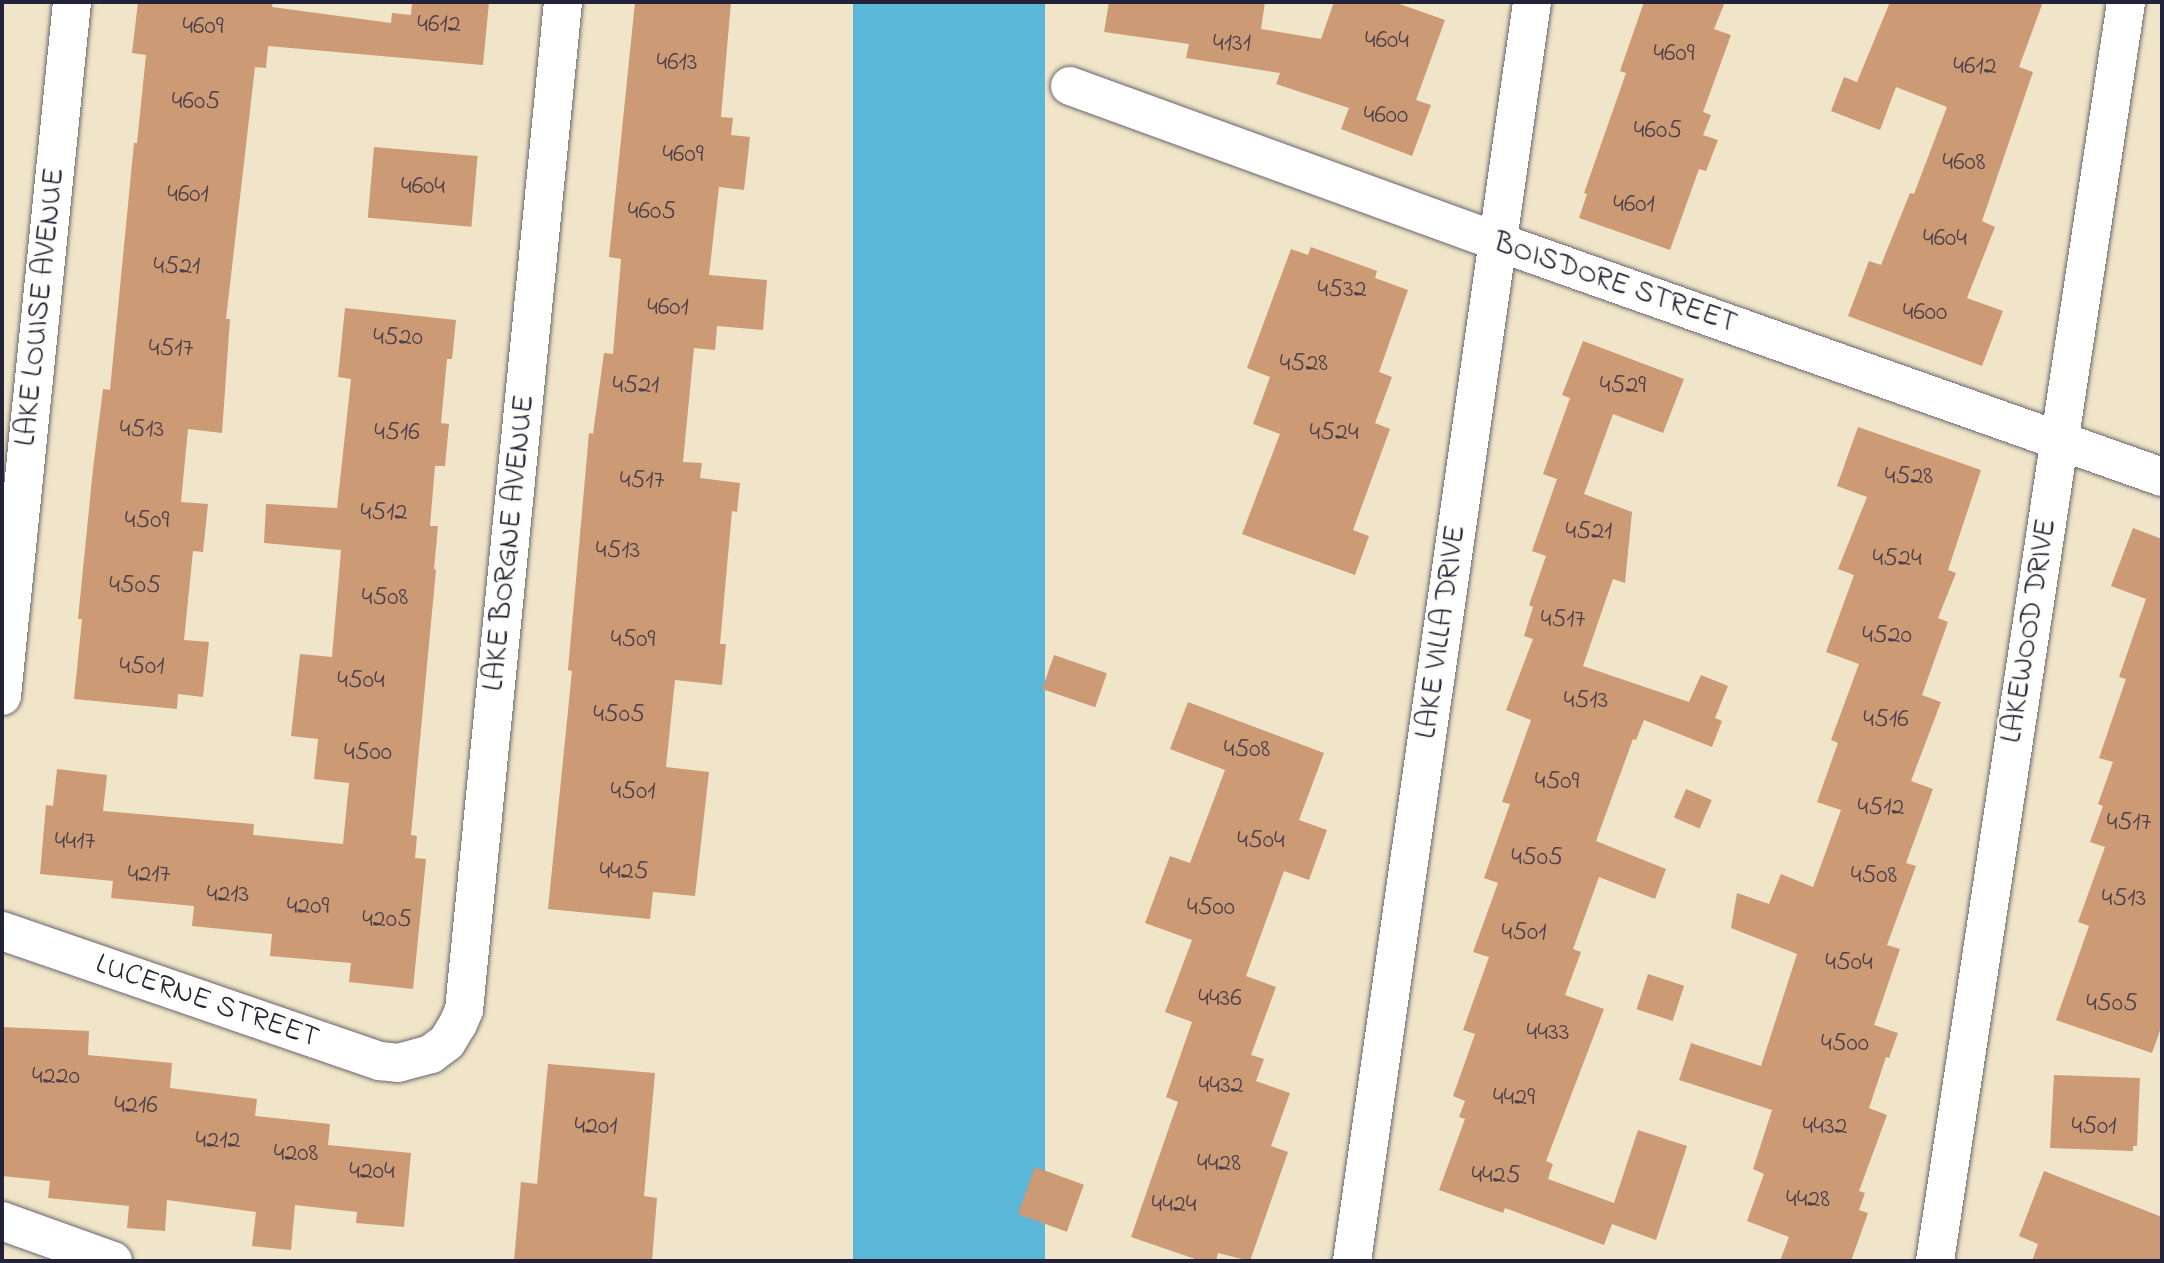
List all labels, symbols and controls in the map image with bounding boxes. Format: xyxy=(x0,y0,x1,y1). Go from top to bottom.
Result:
house number: 4612 xyxy=(417,10,461,42)
house number: 4609 xyxy=(182,12,224,44)
house number: 4604 xyxy=(1365,26,1409,58)
house number: 4131 xyxy=(1213,29,1251,61)
house number: 4609 xyxy=(1653,39,1695,71)
house number: 4613 xyxy=(656,48,698,80)
house number: 4612 xyxy=(1953,52,1997,84)
house number: 4605 xyxy=(172,87,220,119)
house number: 4600 xyxy=(1364,101,1408,133)
house number: 4605 xyxy=(1634,116,1682,148)
house number: 4609 xyxy=(662,140,704,172)
house number: 4608 xyxy=(1942,148,1986,180)
street label: LAKE LOUISE AVENUE xyxy=(8,166,74,448)
house number: 4604 xyxy=(401,172,445,204)
house number: 4601 xyxy=(167,180,209,212)
house number: 4601 xyxy=(1613,190,1655,222)
house number: 4605 xyxy=(628,197,676,229)
house number: 4604 xyxy=(1923,224,1967,256)
street label: BOISDORE STREET xyxy=(1489,225,1741,343)
house number: 4521 xyxy=(154,252,200,284)
house number: 4532 xyxy=(1317,275,1367,307)
house number: 4601 xyxy=(647,293,689,325)
house number: 4600 xyxy=(1903,298,1947,330)
house number: 4520 xyxy=(373,323,423,355)
house number: 4517 xyxy=(149,334,193,366)
house number: 4528 xyxy=(1280,349,1328,381)
house number: 4521 xyxy=(613,371,659,403)
house number: 4529 xyxy=(1600,371,1646,403)
street label: LAKE BORGNE AVENUE xyxy=(477,393,543,693)
house number: 4513 xyxy=(120,415,164,447)
house number: 4516 xyxy=(374,418,420,450)
house number: 4524 xyxy=(1309,418,1359,450)
house number: 4528 xyxy=(1885,462,1933,494)
house number: 4517 xyxy=(620,466,664,498)
house number: 4512 xyxy=(361,498,407,530)
house number: 4509 xyxy=(125,506,169,538)
street label: LAKEWOOD DRIVE xyxy=(1995,516,2065,746)
house number: 4521 xyxy=(1566,517,1612,549)
street label: LAKE VILLA DRIVE xyxy=(1409,523,1475,741)
house number: 4513 xyxy=(596,536,640,568)
house number: 4524 xyxy=(1872,544,1922,576)
house number: 4505 xyxy=(109,571,161,603)
house number: 4508 xyxy=(362,583,408,615)
house number: 4517 xyxy=(1541,605,1585,637)
house number: 4520 xyxy=(1862,621,1912,653)
house number: 4509 xyxy=(611,625,655,657)
house number: 4501 xyxy=(119,652,165,684)
house number: 4504 xyxy=(337,666,385,698)
house number: 4513 xyxy=(1564,686,1608,718)
house number: 4505 xyxy=(593,700,645,732)
house number: 4516 xyxy=(1863,705,1909,737)
house number: 4508 xyxy=(1224,735,1270,767)
house number: 4500 xyxy=(344,738,392,770)
house number: 4509 xyxy=(1535,767,1579,799)
house number: 4501 xyxy=(610,777,656,809)
house number: 4512 xyxy=(1858,793,1904,825)
house number: 4517 xyxy=(2107,808,2151,840)
house number: 4504 xyxy=(1237,826,1285,858)
house number: 4417 xyxy=(55,827,95,859)
house number: 4505 xyxy=(1511,843,1563,875)
house number: 4425 xyxy=(599,857,649,889)
house number: 4217 xyxy=(128,860,170,892)
house number: 4508 xyxy=(1851,861,1897,893)
house number: 4213 xyxy=(207,880,249,912)
house number: 4513 xyxy=(2102,884,2146,916)
house number: 4209 xyxy=(287,892,329,924)
house number: 4500 xyxy=(1187,893,1235,925)
house number: 4205 xyxy=(362,905,412,937)
house number: 4501 xyxy=(1501,918,1547,950)
street label: LUCERNE STREET xyxy=(91,947,323,1057)
house number: 4504 xyxy=(1825,948,1873,980)
house number: 4436 xyxy=(1198,984,1242,1016)
house number: 4505 xyxy=(2086,989,2138,1021)
house number: 4433 xyxy=(1527,1018,1569,1050)
house number: 4500 xyxy=(1821,1029,1869,1061)
house number: 4220 xyxy=(32,1062,80,1094)
house number: 4432 xyxy=(1198,1071,1244,1103)
house number: 4429 xyxy=(1493,1083,1535,1115)
house number: 4216 xyxy=(114,1091,158,1123)
house number: 4201 xyxy=(574,1112,618,1144)
house number: 4432 xyxy=(1802,1112,1848,1144)
house number: 4501 xyxy=(2071,1112,2117,1144)
house number: 4212 xyxy=(196,1126,240,1158)
house number: 4208 xyxy=(274,1139,318,1171)
house number: 4428 xyxy=(1197,1149,1241,1181)
house number: 4204 xyxy=(349,1157,395,1189)
house number: 4425 xyxy=(1471,1161,1521,1193)
house number: 4428 xyxy=(1786,1185,1830,1217)
house number: 4424 xyxy=(1151,1190,1197,1222)

